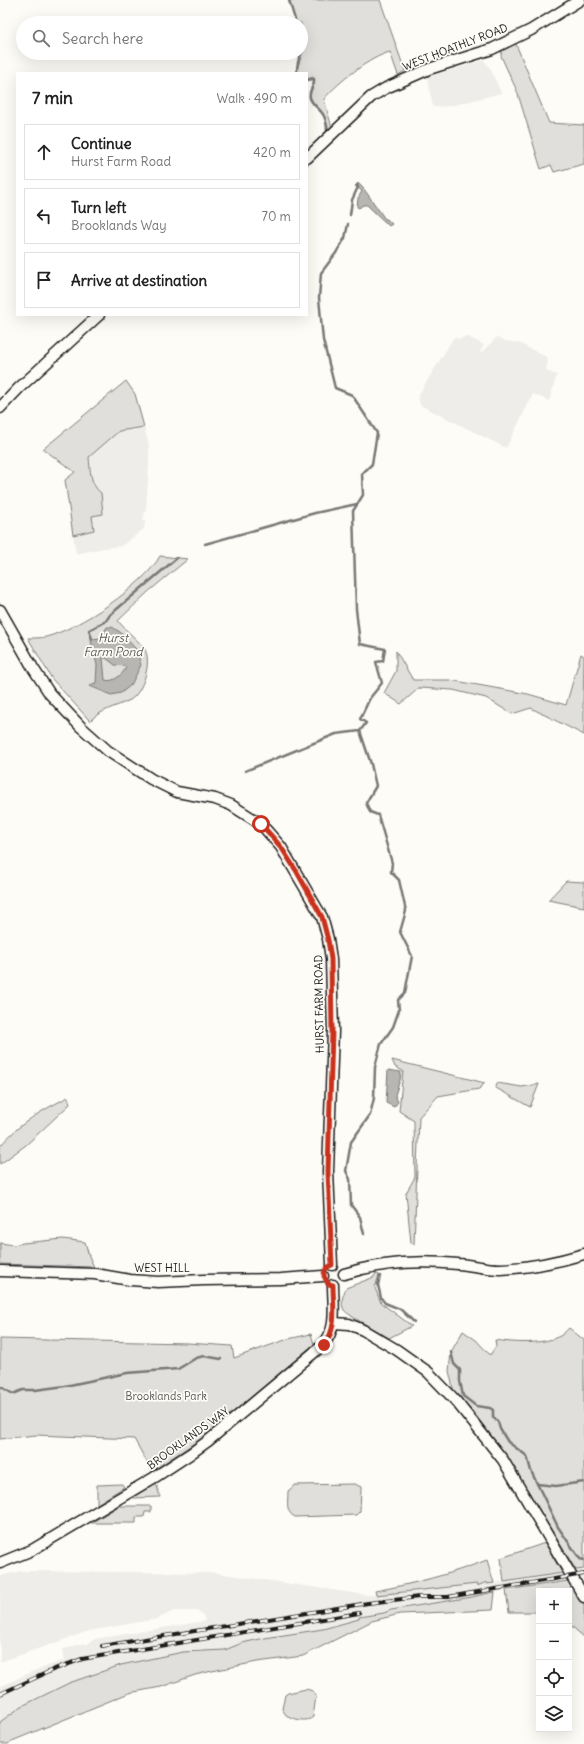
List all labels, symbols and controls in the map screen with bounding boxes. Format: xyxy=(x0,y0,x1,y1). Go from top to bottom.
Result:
search box xyxy=(16,16,308,60)
street label: WEST HOATHLY ROAD xyxy=(400,20,510,74)
icon: search xyxy=(30,27,52,49)
text: Search here xyxy=(62,29,143,48)
text: 7 min xyxy=(32,87,73,109)
text: Walk · 490 m xyxy=(217,90,292,107)
text: Continue xyxy=(71,134,132,153)
icon: ahead xyxy=(33,141,55,163)
text: 420 m xyxy=(253,144,291,161)
text: Hurst Farm Road xyxy=(71,153,171,170)
text: Turn left xyxy=(71,198,126,217)
icon: left xyxy=(33,205,55,227)
text: 70 m xyxy=(262,208,291,225)
text: Brooklands Way xyxy=(71,217,167,234)
icon: arrive xyxy=(33,269,55,291)
text: Arrive at destination xyxy=(71,271,207,290)
water label: Hurst Farm Pond xyxy=(83,630,144,659)
route start xyxy=(252,815,270,833)
street label: HURST FARM ROAD xyxy=(311,954,327,1053)
street label: WEST HILL xyxy=(134,1261,190,1275)
route end xyxy=(315,1336,333,1354)
park label: Brooklands Park xyxy=(125,1389,207,1403)
street label: BROOKLANDS WAY xyxy=(144,1404,232,1472)
map controls xyxy=(536,1588,572,1732)
button: + xyxy=(536,1588,572,1624)
button: − xyxy=(536,1624,572,1660)
button: locate xyxy=(536,1660,572,1696)
button: layers xyxy=(536,1696,572,1732)

